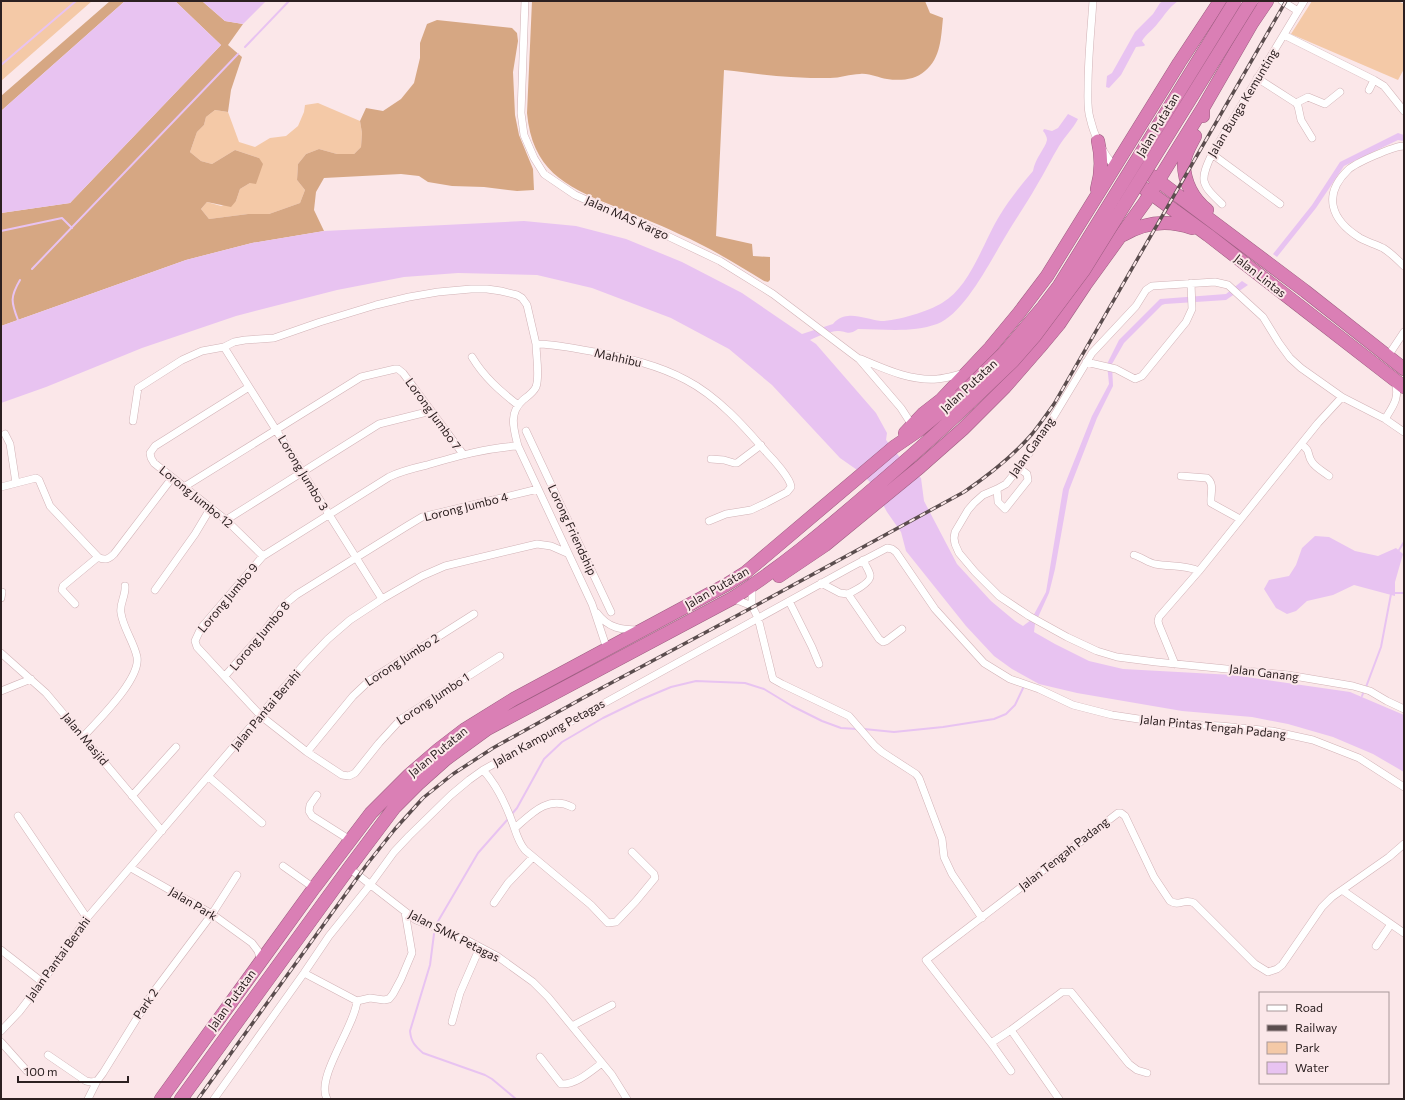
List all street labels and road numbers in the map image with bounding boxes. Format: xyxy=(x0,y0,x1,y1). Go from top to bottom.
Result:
street label: Jalan Bunga Kemunting xyxy=(1204,45,1281,160)
street label: Jalan Putatan xyxy=(1133,90,1182,159)
street label: Jalan MAS Kargo xyxy=(583,192,671,243)
street label: Jalan Lintas xyxy=(1231,251,1289,301)
street label: Mahhibu xyxy=(593,345,643,369)
street label: Jalan Putatan xyxy=(937,356,1000,416)
street label: Lorong Jumbo 7 xyxy=(402,375,464,453)
street label: Jalan Ganang xyxy=(1005,413,1058,480)
street label: Lorong Jumbo 3 xyxy=(275,432,332,513)
street label: Lorong Jumbo 12 xyxy=(156,462,236,531)
street label: Lorong Friendship xyxy=(546,482,600,577)
street label: Lorong Jumbo 4 xyxy=(422,489,509,524)
street label: Lorong Jumbo 9 xyxy=(194,560,261,635)
street label: Jalan Putatan xyxy=(682,563,752,612)
street label: Lorong Jumbo 8 xyxy=(226,598,293,673)
street label: Lorong Jumbo 2 xyxy=(362,630,442,689)
street label: Jalan Ganang xyxy=(1228,661,1300,684)
street label: Jalan Pantai Berahi xyxy=(228,666,304,753)
street label: Lorong Jumbo 1 xyxy=(393,669,472,728)
street label: Jalan Kampung Petagas xyxy=(490,696,607,770)
street label: Jalan Masjid xyxy=(59,709,112,768)
street label: Jalan Pintas Tengah Padang xyxy=(1139,711,1287,742)
street label: Jalan Putatan xyxy=(405,723,470,780)
street label: Jalan Tengah Padang xyxy=(1016,813,1112,894)
street label: Jalan Park xyxy=(167,883,220,924)
street label: Jalan SMK Petagas xyxy=(406,906,502,965)
street label: Jalan Pantai Berahi xyxy=(22,914,93,1004)
street label: Jalan Putatan xyxy=(204,966,259,1033)
street label: Park 2 xyxy=(130,985,161,1021)

